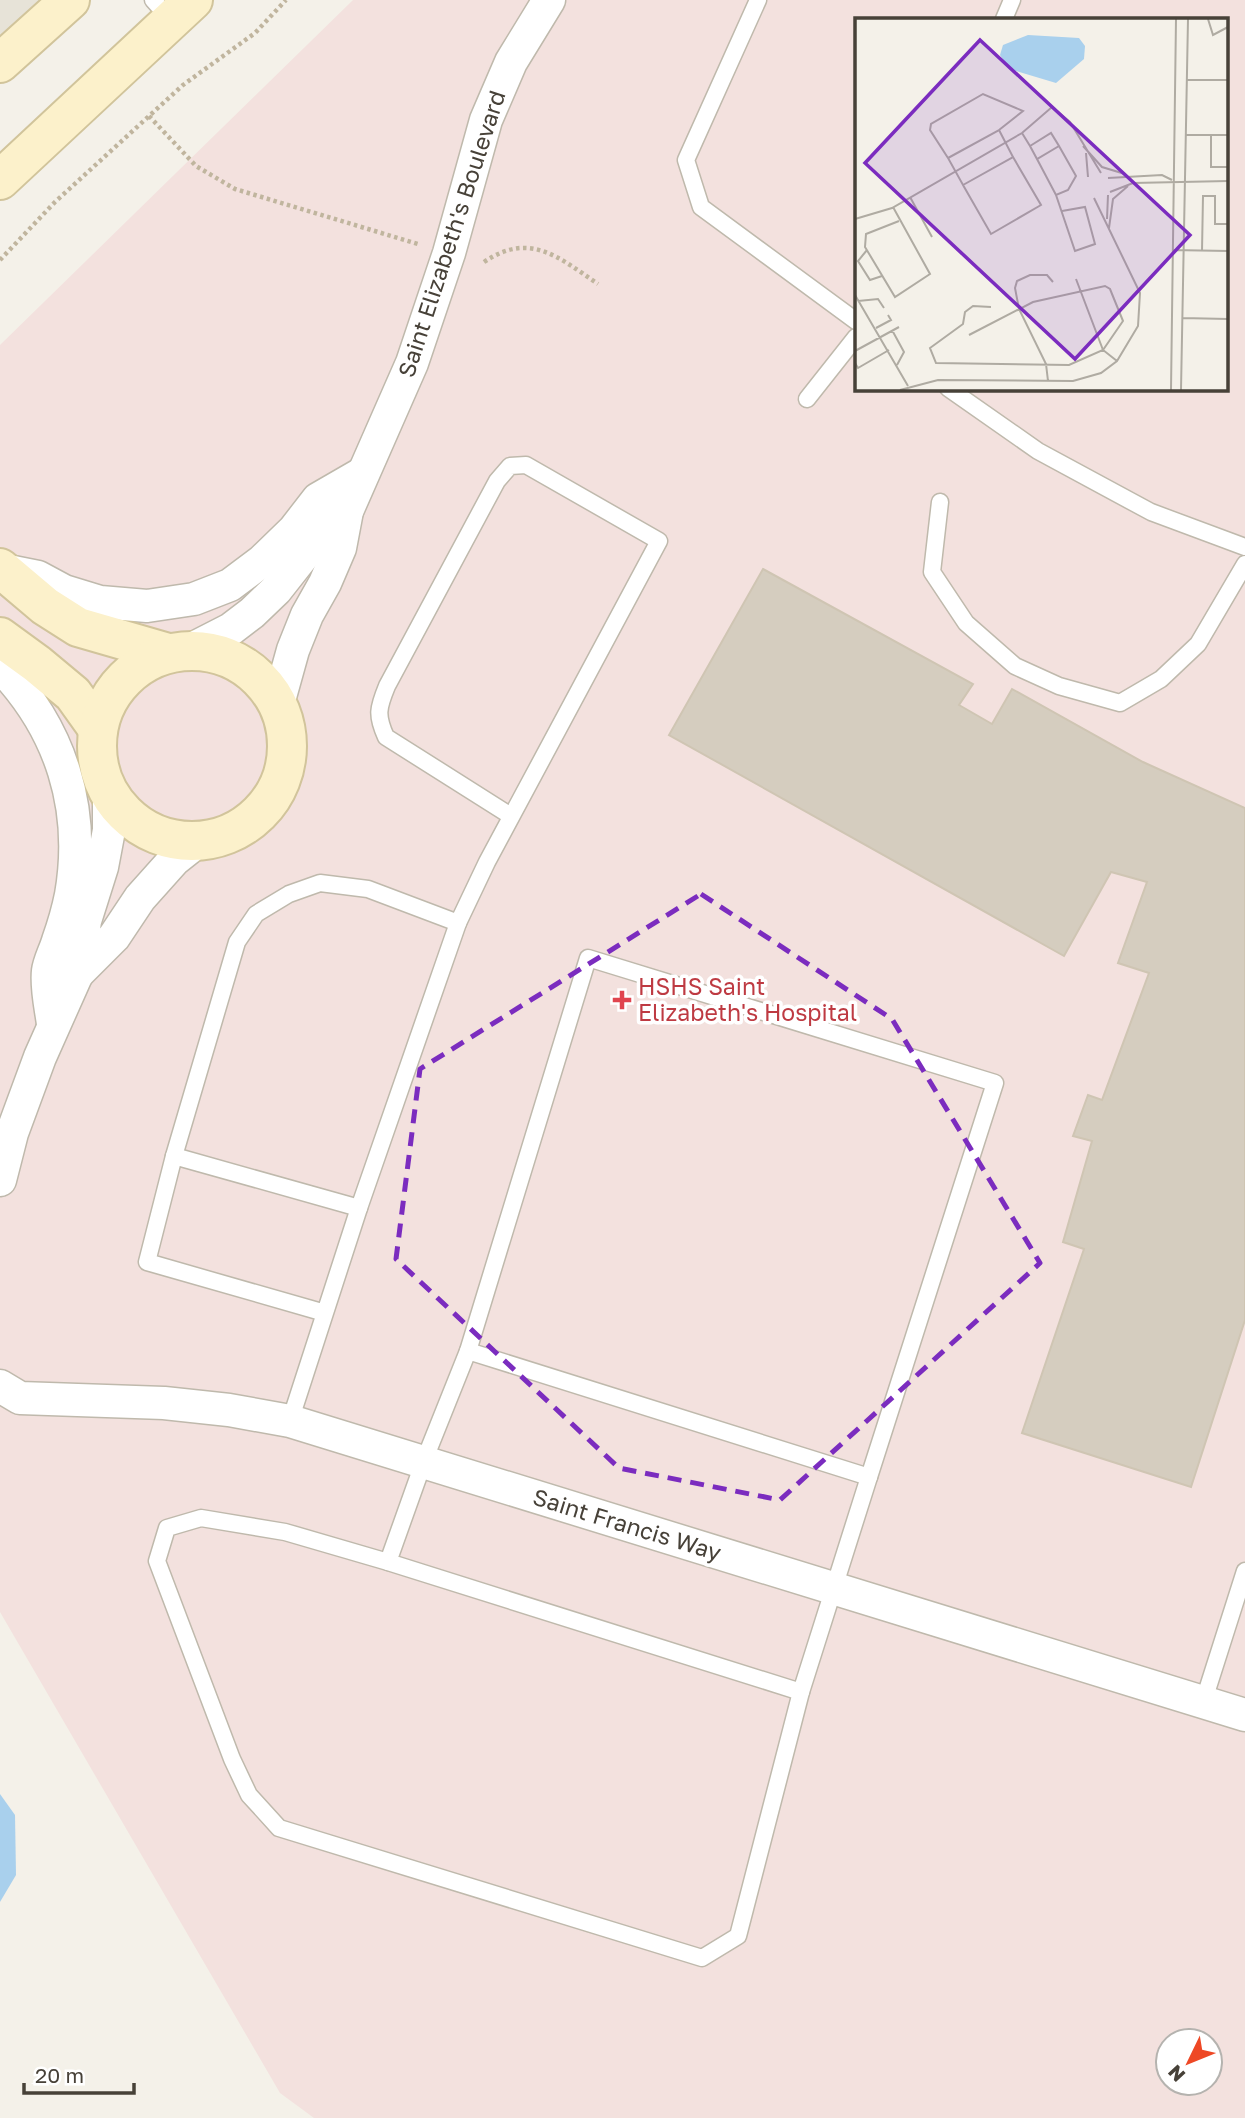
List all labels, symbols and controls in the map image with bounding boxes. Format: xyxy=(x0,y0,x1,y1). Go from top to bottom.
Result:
inset map xyxy=(855,18,1228,390)
street label: Saint Elizabeth's Boulevard xyxy=(391,87,511,381)
place label: HSHS Saint Elizabeth's Hospital xyxy=(638,972,857,1026)
marker: HSHS Saint Elizabeth's Hospital xyxy=(612,990,632,1010)
street label: Saint Francis Way xyxy=(530,1482,725,1566)
north arrow xyxy=(1154,2027,1224,2097)
scale bar xyxy=(24,2052,135,2096)
text: N xyxy=(1163,2061,1190,2087)
text: 20 m xyxy=(35,2062,84,2088)

